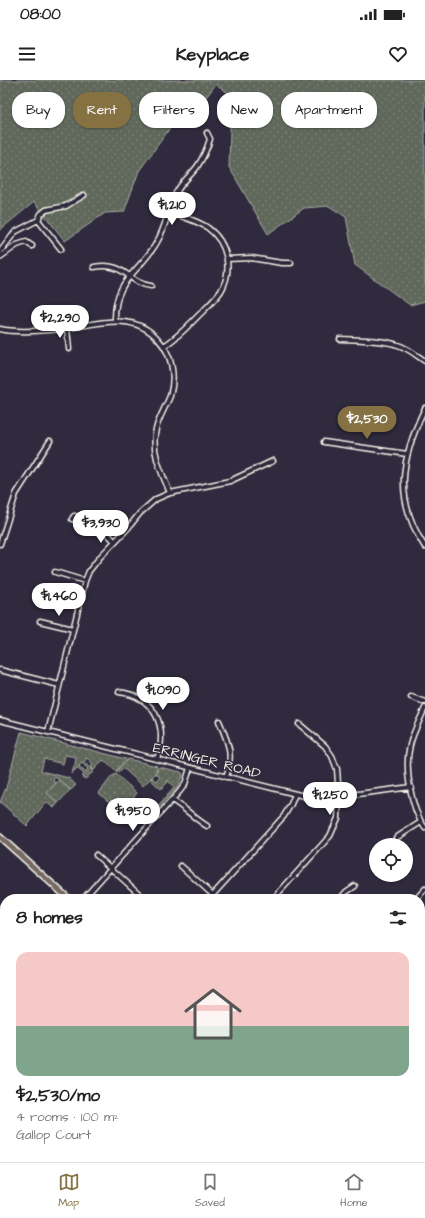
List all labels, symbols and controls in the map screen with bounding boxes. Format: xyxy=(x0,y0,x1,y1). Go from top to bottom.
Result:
text: 08:00 xyxy=(20,4,61,25)
text: Keyplace xyxy=(176,42,249,67)
icon: menu xyxy=(16,43,38,65)
icon: heart xyxy=(387,43,409,65)
chip: Buy xyxy=(12,92,65,128)
chip: Rent xyxy=(73,92,131,128)
chip: Filters xyxy=(139,92,209,128)
chip: New xyxy=(217,92,273,128)
chip: Apartment xyxy=(281,92,377,128)
pin: $1,210 xyxy=(139,192,205,226)
text: $1,210 xyxy=(158,196,186,214)
pin: $2,290 xyxy=(27,305,93,339)
text: $2,290 xyxy=(40,309,80,327)
pin: $2,530 xyxy=(334,406,400,440)
text: $2,530 xyxy=(346,410,388,428)
pin: $3,930 xyxy=(68,510,134,544)
text: $3,930 xyxy=(82,514,120,532)
pin: $1,460 xyxy=(26,583,92,617)
text: $1,460 xyxy=(41,587,77,605)
pin: $1,090 xyxy=(130,677,196,711)
text: $1,090 xyxy=(145,681,181,699)
street label: ERRINGER ROAD xyxy=(151,738,263,784)
pin: $1,250 xyxy=(297,782,363,816)
text: $1,250 xyxy=(312,786,348,804)
pin: $1,950 xyxy=(100,798,166,832)
text: $1,950 xyxy=(115,802,151,820)
map controls xyxy=(369,838,413,882)
button: locate xyxy=(369,838,413,882)
text: 8 homes xyxy=(16,906,83,930)
icon: filters xyxy=(387,907,409,929)
icon: home xyxy=(177,978,249,1050)
text: $2,530/mo xyxy=(16,1084,100,1108)
text: 4 rooms · 100 m² xyxy=(16,1108,119,1126)
text: Gallop Court xyxy=(16,1126,91,1144)
tab: Map xyxy=(58,1171,80,1210)
tab: Saved xyxy=(195,1171,225,1210)
tab: Home xyxy=(340,1171,367,1210)

